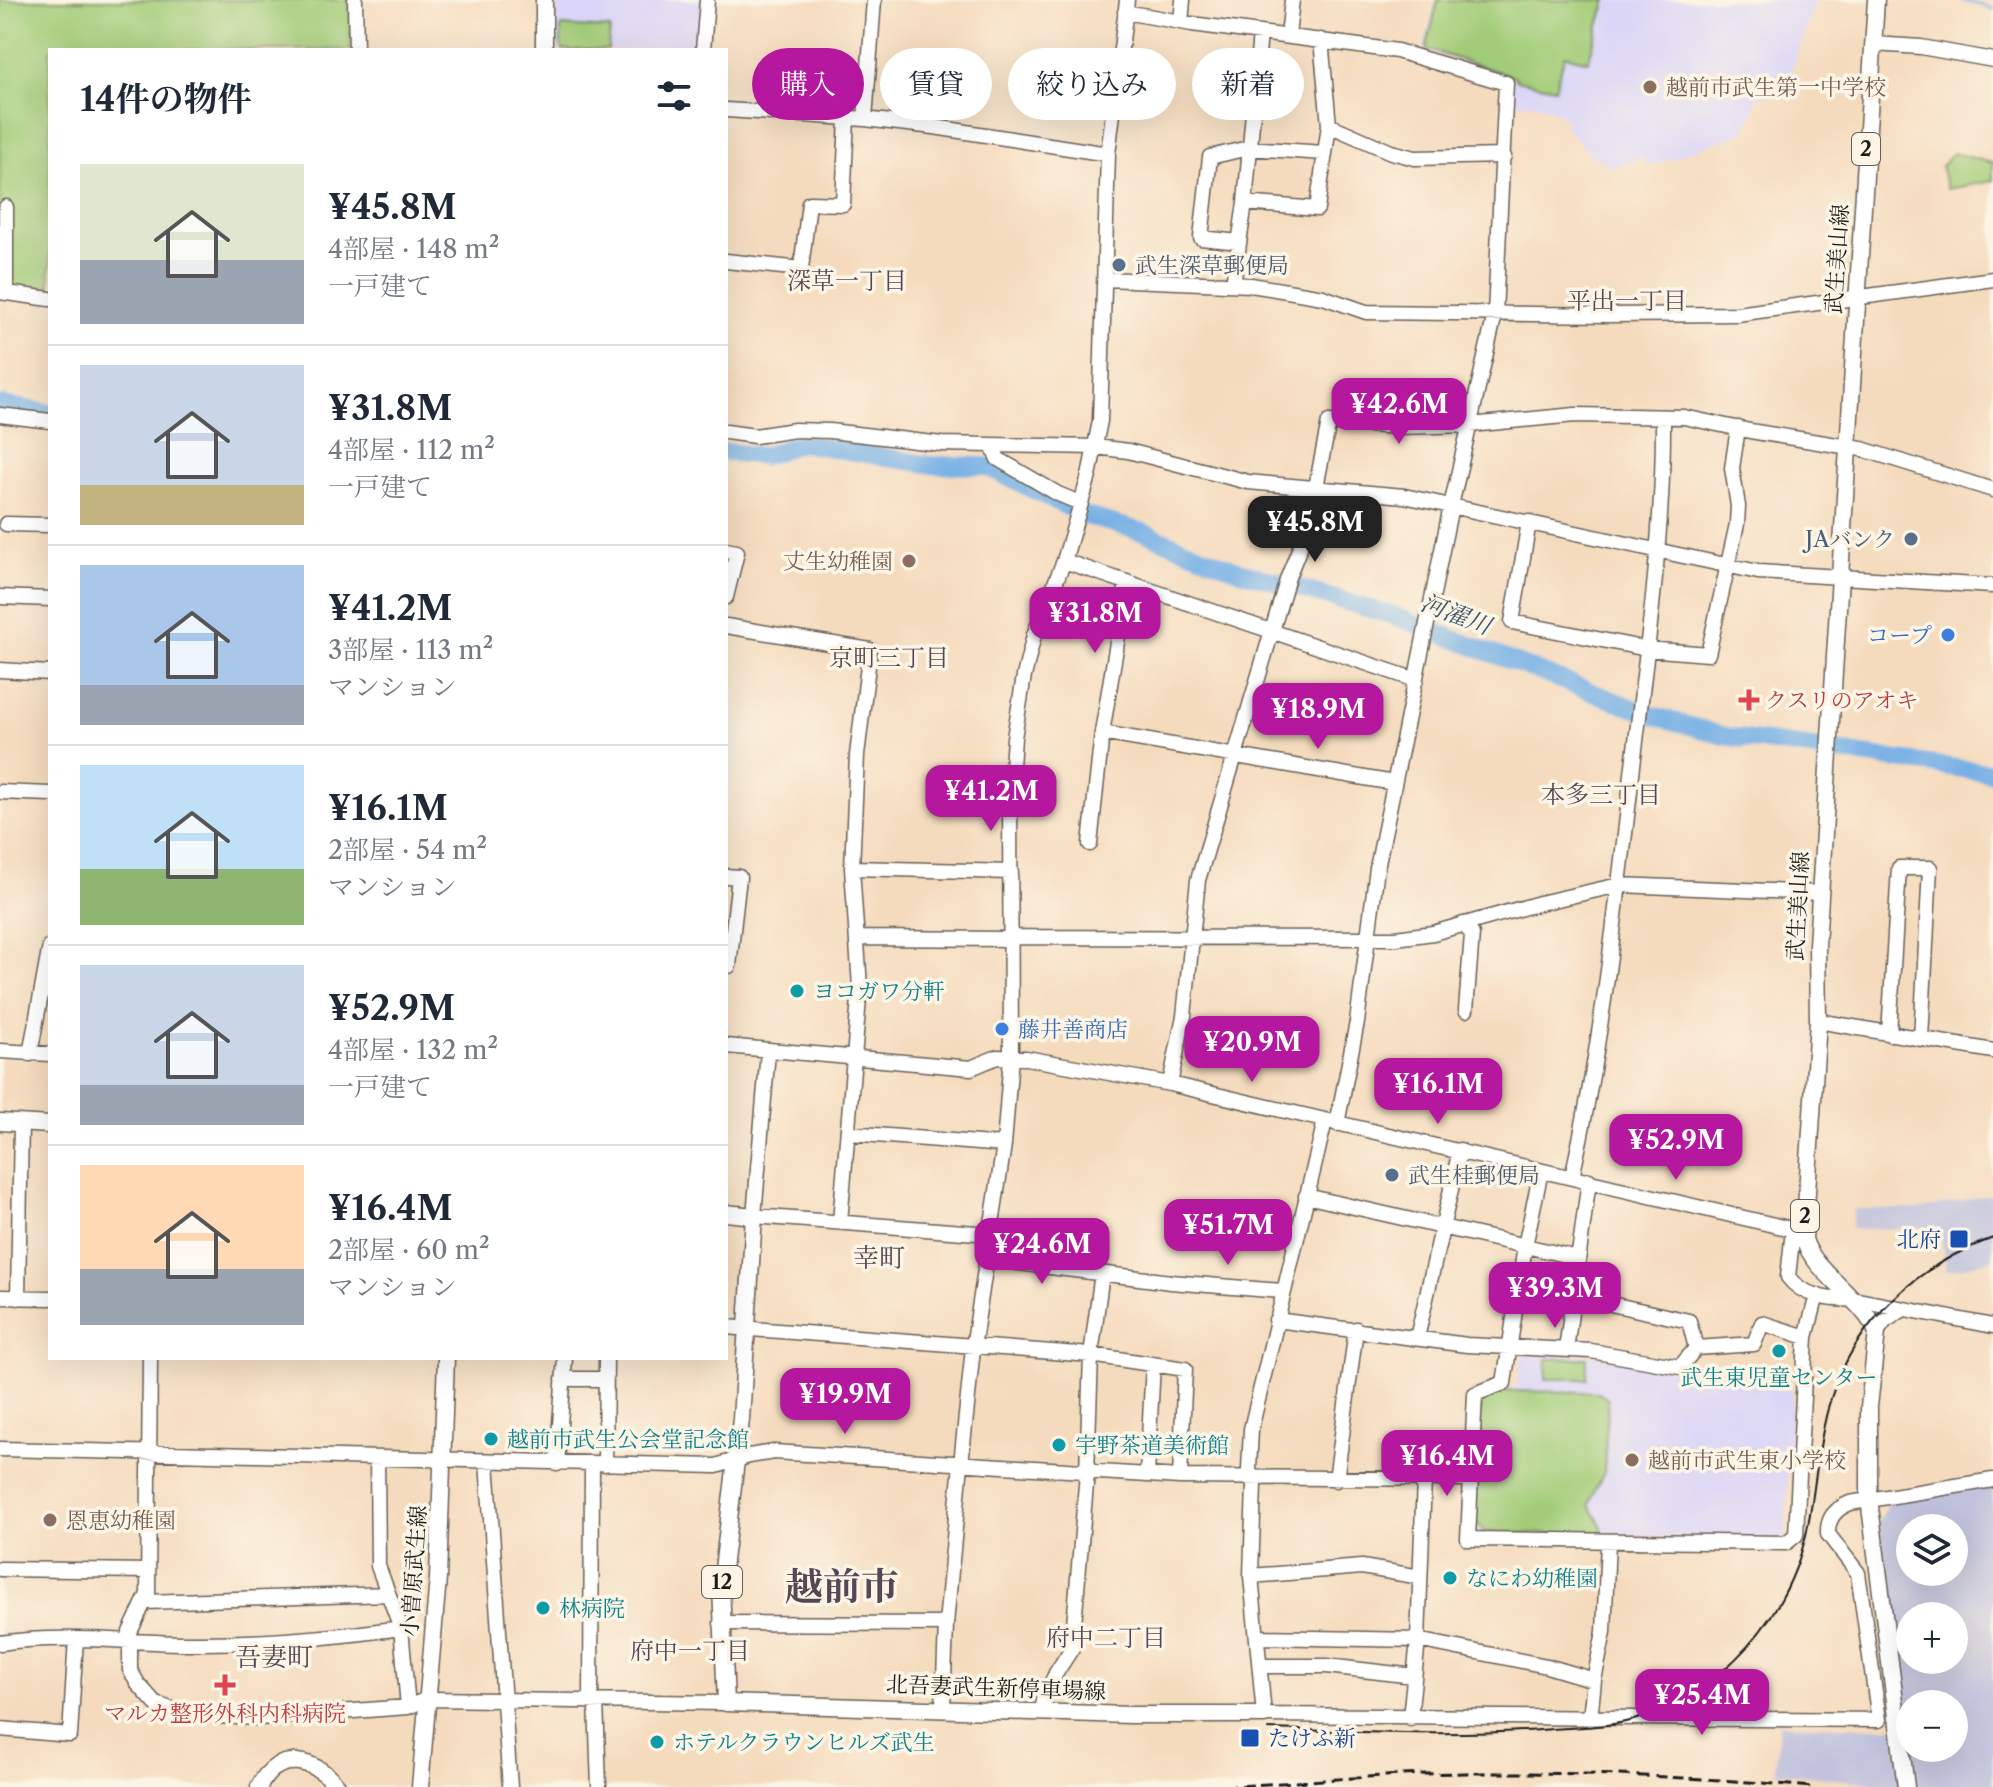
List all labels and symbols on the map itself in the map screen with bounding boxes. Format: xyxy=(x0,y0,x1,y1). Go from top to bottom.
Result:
place label: 越前市武生第一中学校 xyxy=(1666,74,1886,101)
marker: 越前市武生第一中学校 xyxy=(1641,78,1659,96)
road number: 2 xyxy=(1852,133,1880,165)
street label: 武生美山線 xyxy=(1820,203,1854,315)
place label: 武生深草郵便局 xyxy=(1135,252,1289,279)
marker: 武生深草郵便局 xyxy=(1110,256,1128,274)
district label: 深草一丁目 xyxy=(787,266,907,295)
district label: 平出一丁目 xyxy=(1567,286,1687,315)
pin: ¥42.6M xyxy=(1334,378,1464,446)
pin: ¥45.8M xyxy=(1250,496,1380,564)
place label: JAバンク xyxy=(1802,526,1895,553)
marker: JAバンク xyxy=(1902,530,1920,548)
place label: 丈生幼稚園 xyxy=(783,548,893,575)
marker: 丈生幼稚園 xyxy=(900,552,918,570)
pin: ¥31.8M xyxy=(1030,587,1160,655)
water label: 河濯川 xyxy=(1417,588,1498,642)
place label: コープ xyxy=(1867,622,1932,649)
marker: コープ xyxy=(1939,626,1957,644)
district label: 京町三丁目 xyxy=(829,643,949,672)
pin: ¥18.9M xyxy=(1253,683,1383,751)
place label: クスリのアオキ xyxy=(1765,687,1919,714)
marker: クスリのアオキ xyxy=(1740,691,1758,709)
pin: ¥41.2M xyxy=(926,765,1056,833)
district label: 本多三丁目 xyxy=(1541,780,1661,809)
street label: 武生美山線 xyxy=(1782,850,1814,962)
place label: ヨコガワ分軒 xyxy=(813,978,945,1005)
marker: ヨコガワ分軒 xyxy=(788,982,806,1000)
place label: 藤井善商店 xyxy=(1018,1016,1128,1043)
pin: ¥20.9M xyxy=(1187,1016,1317,1084)
marker: 藤井善商店 xyxy=(993,1020,1011,1038)
pin: ¥16.1M xyxy=(1373,1058,1503,1126)
pin: ¥52.9M xyxy=(1611,1114,1741,1182)
place label: 武生桂郵便局 xyxy=(1408,1162,1540,1189)
marker: 武生桂郵便局 xyxy=(1383,1166,1401,1184)
pin: ¥51.7M xyxy=(1163,1199,1293,1267)
road number: 2 xyxy=(1791,1200,1819,1232)
pin: ¥24.6M xyxy=(977,1218,1107,1286)
place label: 北府 xyxy=(1897,1226,1941,1253)
marker: 北府 xyxy=(1948,1228,1970,1250)
district label: 幸町 xyxy=(853,1242,905,1274)
pin: ¥39.3M xyxy=(1490,1262,1620,1330)
marker: 武生東児童センター xyxy=(1770,1342,1788,1360)
place label: 武生東児童センター xyxy=(1680,1364,1878,1391)
pin: ¥19.9M xyxy=(780,1368,910,1436)
place label: 越前市武生公会堂記念館 xyxy=(507,1426,749,1453)
marker: 越前市武生公会堂記念館 xyxy=(482,1430,500,1448)
pin: ¥16.4M xyxy=(1382,1430,1512,1498)
place label: 宇野茶道美術館 xyxy=(1075,1432,1229,1459)
marker: 宇野茶道美術館 xyxy=(1050,1436,1068,1454)
place label: 越前市武生東小学校 xyxy=(1648,1447,1846,1474)
marker: 越前市武生東小学校 xyxy=(1623,1451,1641,1469)
street label: 小曽原武生線 xyxy=(396,1504,432,1638)
place label: 恩恵幼稚園 xyxy=(66,1507,176,1534)
marker: 恩恵幼稚園 xyxy=(41,1511,59,1529)
district label: 越前市 xyxy=(785,1563,899,1610)
place label: なにわ幼稚園 xyxy=(1466,1565,1598,1592)
road number: 12 xyxy=(702,1566,742,1598)
marker: なにわ幼稚園 xyxy=(1441,1569,1459,1587)
place label: 林病院 xyxy=(559,1595,625,1622)
marker: 林病院 xyxy=(534,1599,552,1617)
district label: 府中二丁目 xyxy=(1046,1623,1166,1652)
district label: 府中一丁目 xyxy=(630,1636,750,1665)
district label: 吾妻町 xyxy=(235,1641,313,1673)
pin: ¥25.4M xyxy=(1637,1669,1767,1737)
street label: 北吾妻武生新停車場線 xyxy=(886,1671,1106,1705)
marker: マルカ整形外科内科病院 xyxy=(214,1674,236,1696)
place label: マルカ整形外科内科病院 xyxy=(104,1700,346,1727)
place label: たけふ新 xyxy=(1268,1725,1356,1752)
marker: たけふ新 xyxy=(1239,1727,1261,1749)
place label: ホテルクラウンヒルズ武生 xyxy=(673,1729,935,1756)
marker: ホテルクラウンヒルズ武生 xyxy=(648,1733,666,1751)

